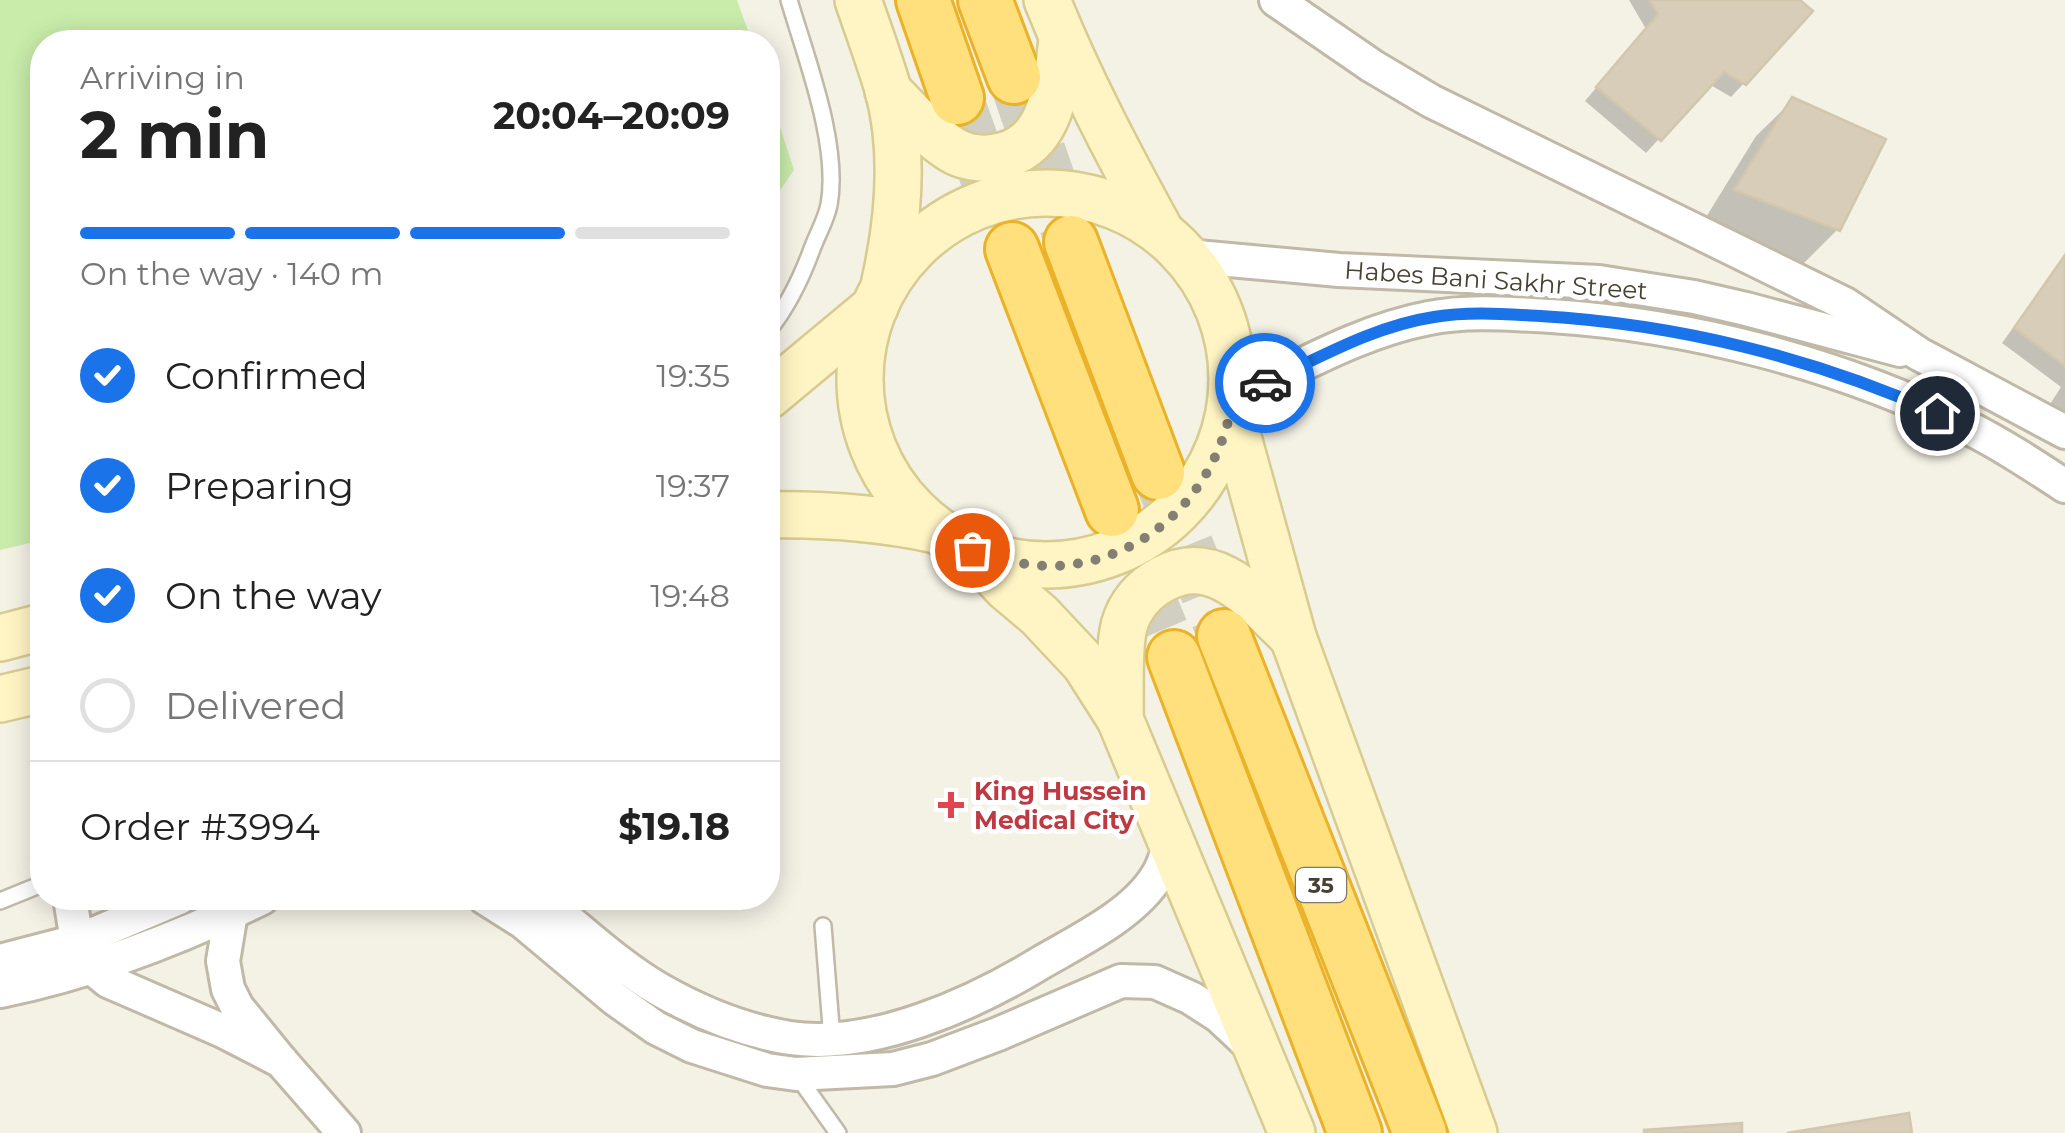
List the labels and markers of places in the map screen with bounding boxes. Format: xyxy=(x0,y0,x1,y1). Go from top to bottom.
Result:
pin xyxy=(1895,371,1980,456)
pin xyxy=(930,508,1015,593)
place label: King Hussein Medical City xyxy=(974,776,1146,835)
marker: King Hussein Medical City xyxy=(938,792,964,818)

